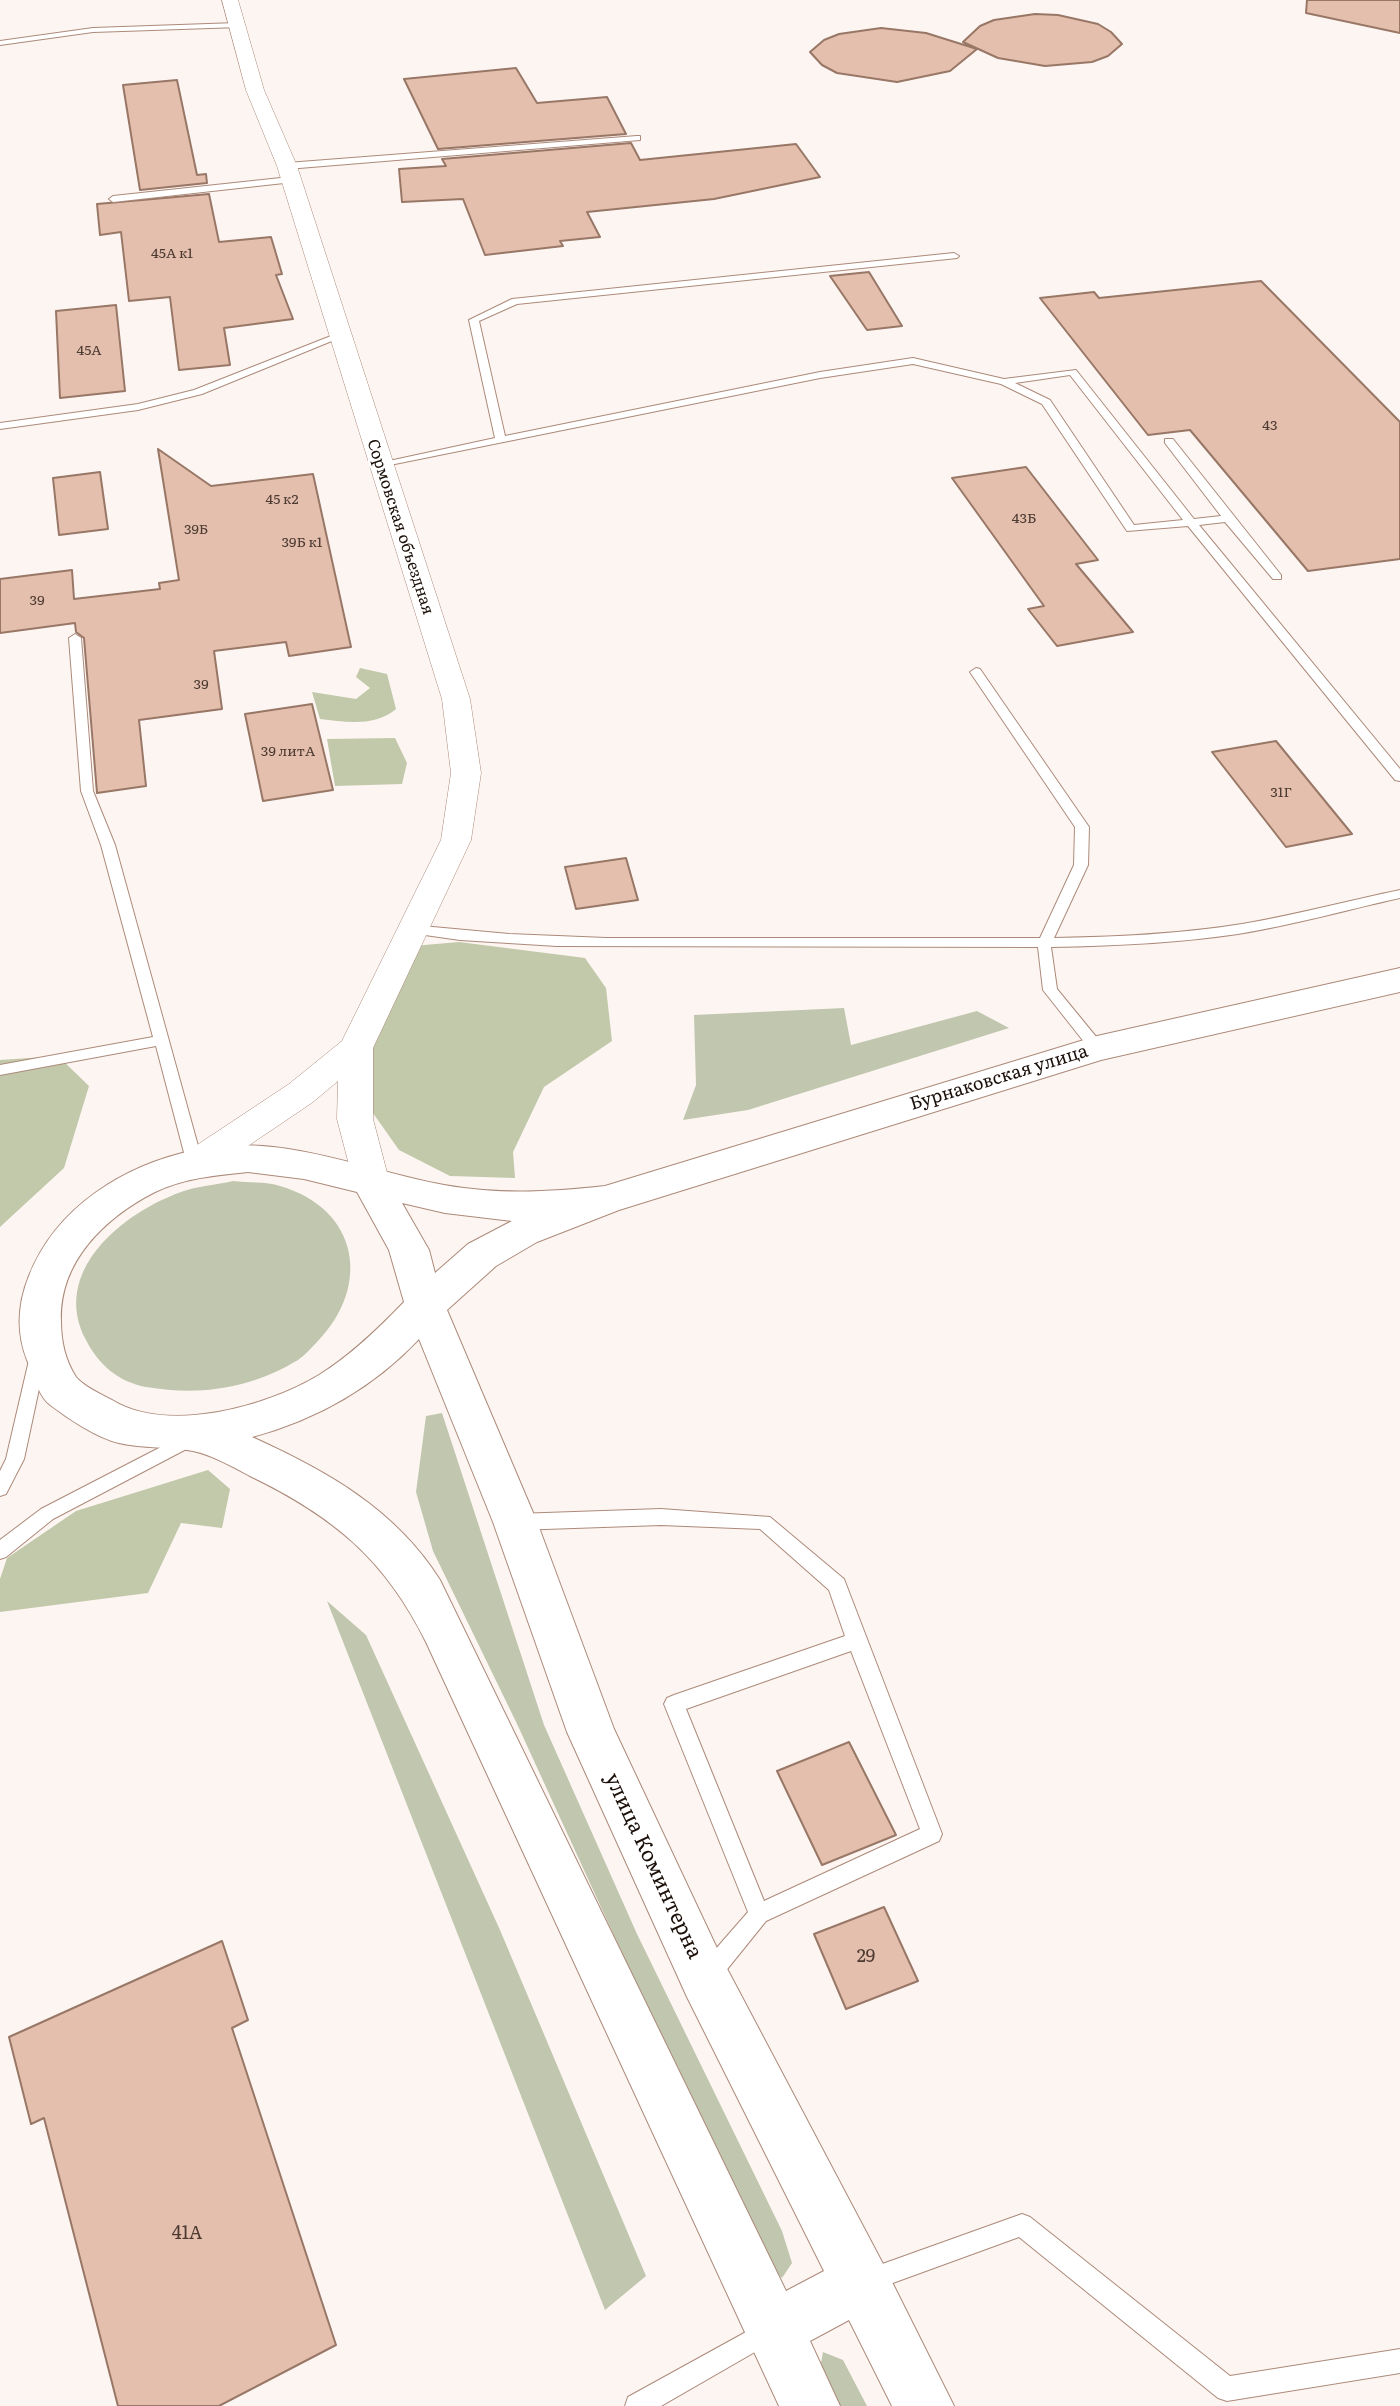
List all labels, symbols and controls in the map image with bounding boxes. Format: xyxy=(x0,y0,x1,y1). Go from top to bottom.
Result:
house number: 45А к1 xyxy=(151,246,193,262)
house number: 45А xyxy=(76,343,102,359)
house number: 43 xyxy=(1262,418,1278,434)
street label: Сормовская объездная xyxy=(363,437,437,617)
house number: 45 к2 xyxy=(265,492,299,508)
house number: 43Б xyxy=(1012,511,1036,527)
house number: 39Б xyxy=(184,522,208,538)
house number: 39Б к1 xyxy=(281,535,323,551)
house number: 39 xyxy=(30,593,44,609)
house number: 39 xyxy=(194,677,208,693)
house number: 39 литА xyxy=(261,744,315,760)
house number: 31Г xyxy=(1270,785,1292,801)
street label: Бурнаковская улица xyxy=(907,1041,1091,1115)
street label: улица Коминтерна xyxy=(599,1769,707,1963)
house number: 29 xyxy=(857,1946,875,1968)
house number: 41А xyxy=(172,2223,202,2245)

